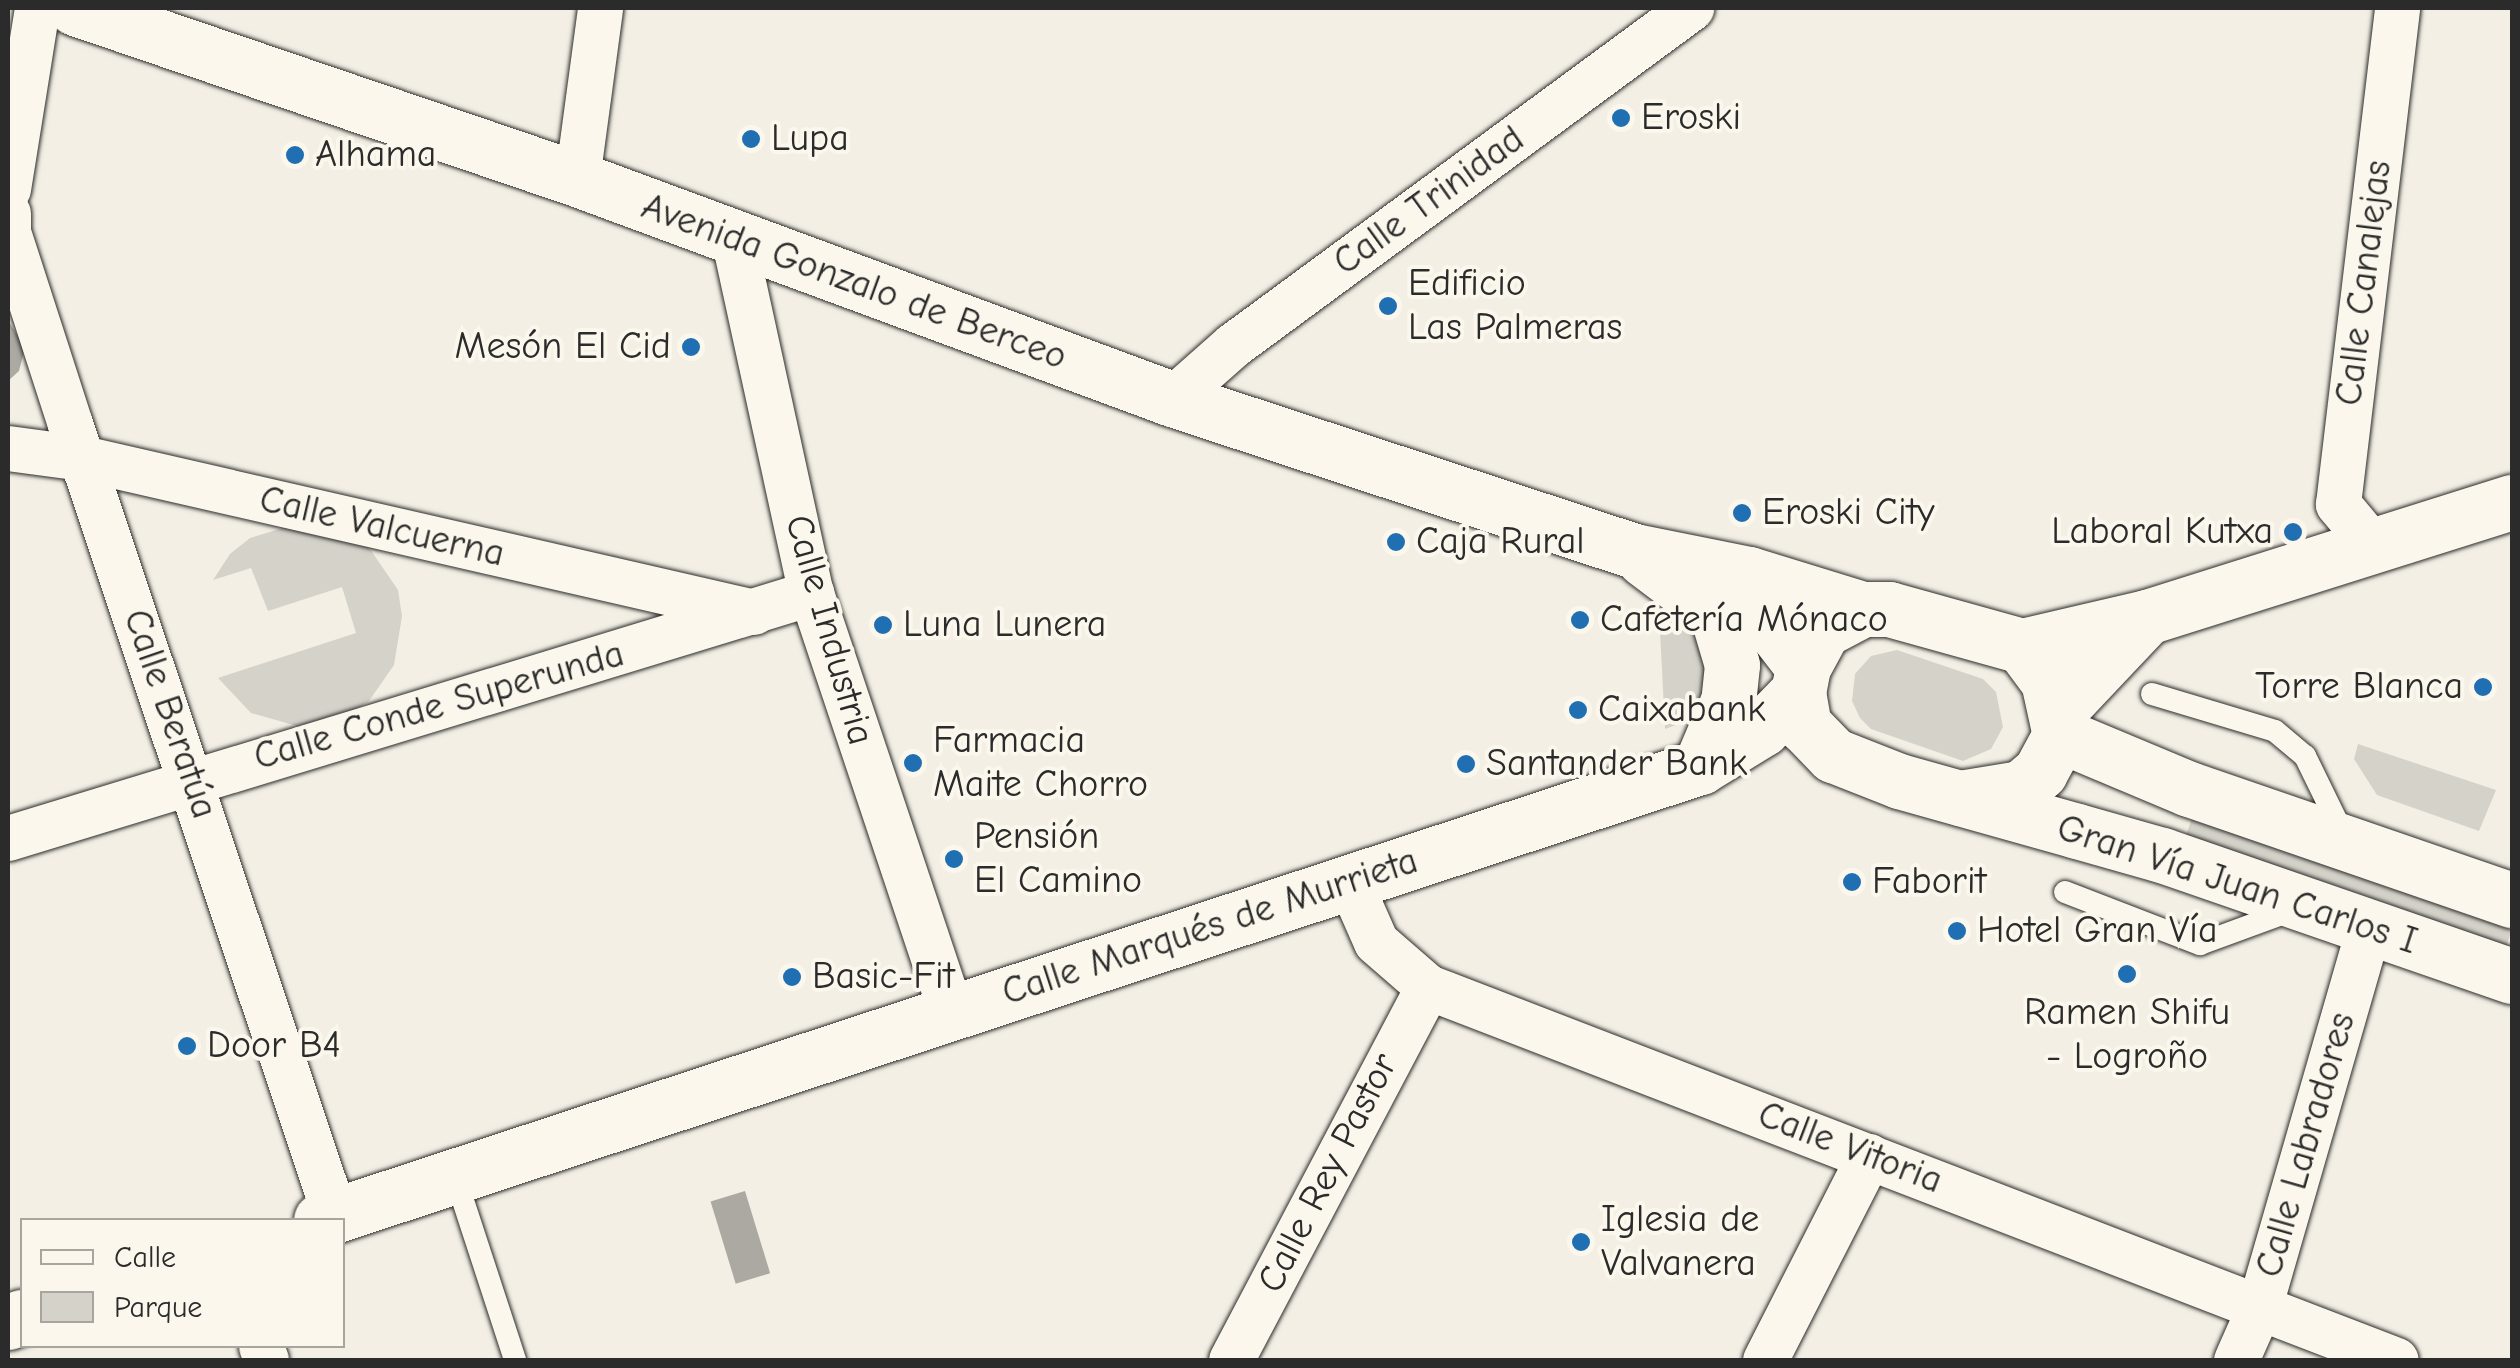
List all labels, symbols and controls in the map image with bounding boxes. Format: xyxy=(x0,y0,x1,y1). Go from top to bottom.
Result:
place label: Eroski xyxy=(1641,95,1741,141)
marker: Eroski xyxy=(1610,107,1632,129)
place label: Lupa xyxy=(771,116,849,162)
street label: Calle Trinidad xyxy=(1325,117,1533,285)
marker: Lupa xyxy=(740,128,762,150)
place label: Alhama xyxy=(315,132,436,178)
marker: Alhama xyxy=(284,144,306,166)
street label: Calle Canalejas xyxy=(2326,158,2402,408)
street label: Avenida Gonzalo de Berceo xyxy=(635,184,1073,380)
place label: Edificio Las Palmeras xyxy=(1408,261,1622,350)
marker: Edificio Las Palmeras xyxy=(1377,295,1399,317)
place label: Mesón El Cid xyxy=(455,324,671,370)
marker: Mesón El Cid xyxy=(680,336,702,358)
street label: Calle Valcuerna xyxy=(255,477,509,577)
place label: Eroski City xyxy=(1762,490,1935,536)
marker: Eroski City xyxy=(1731,502,1753,524)
place label: Laboral Kutxa xyxy=(2051,509,2273,555)
street label: Calle Industria xyxy=(774,510,884,750)
place label: Caja Rural xyxy=(1416,519,1585,565)
marker: Laboral Kutxa xyxy=(2282,521,2304,543)
marker: Caja Rural xyxy=(1385,531,1407,553)
place label: Cafetería Mónaco xyxy=(1600,597,1888,643)
place label: Luna Lunera xyxy=(903,602,1106,648)
street label: Calle Beratúa xyxy=(113,604,227,824)
marker: Cafetería Mónaco xyxy=(1569,609,1591,631)
marker: Luna Lunera xyxy=(872,614,894,636)
street label: Calle Conde Superunda xyxy=(249,631,629,781)
place label: Torre Blanca xyxy=(2255,664,2463,710)
marker: Torre Blanca xyxy=(2472,676,2494,698)
place label: Caixabank xyxy=(1598,687,1766,733)
marker: Caixabank xyxy=(1567,699,1589,721)
place label: Farmacia Maite Chorro xyxy=(933,718,1148,808)
place label: Santander Bank xyxy=(1486,741,1748,787)
marker: Farmacia Maite Chorro xyxy=(902,752,924,774)
marker: Santander Bank xyxy=(1455,753,1477,775)
street label: Gran Vía Juan Carlos I xyxy=(2051,805,2423,965)
place label: Pensión El Camino xyxy=(974,814,1142,904)
street label: Calle Marqués de Murrieta xyxy=(997,838,1423,1016)
marker: Pensión El Camino xyxy=(943,848,965,870)
place label: Faborit xyxy=(1872,859,1986,905)
marker: Faborit xyxy=(1841,871,1863,893)
place label: Hotel Gran Vía xyxy=(1977,908,2218,954)
marker: Hotel Gran Vía xyxy=(1946,920,1968,942)
place label: Basic-Fit xyxy=(812,954,955,1000)
marker: Ramen Shifu - Logroño xyxy=(2116,963,2138,985)
marker: Basic-Fit xyxy=(781,966,803,988)
place label: Ramen Shifu - Logroño xyxy=(2024,990,2230,1080)
street label: Calle Labradores xyxy=(2246,1007,2366,1283)
place label: Door B4 xyxy=(207,1023,341,1069)
marker: Door B4 xyxy=(176,1035,198,1057)
street label: Calle Rey Pastor xyxy=(1248,1046,1408,1300)
street label: Calle Vitoria xyxy=(1752,1092,1948,1204)
place label: Iglesia de Valvanera xyxy=(1601,1197,1759,1286)
legend xyxy=(20,1218,345,1348)
marker: Iglesia de Valvanera xyxy=(1570,1231,1592,1253)
text: Calle xyxy=(114,1240,176,1275)
text: Parque xyxy=(114,1290,202,1325)

